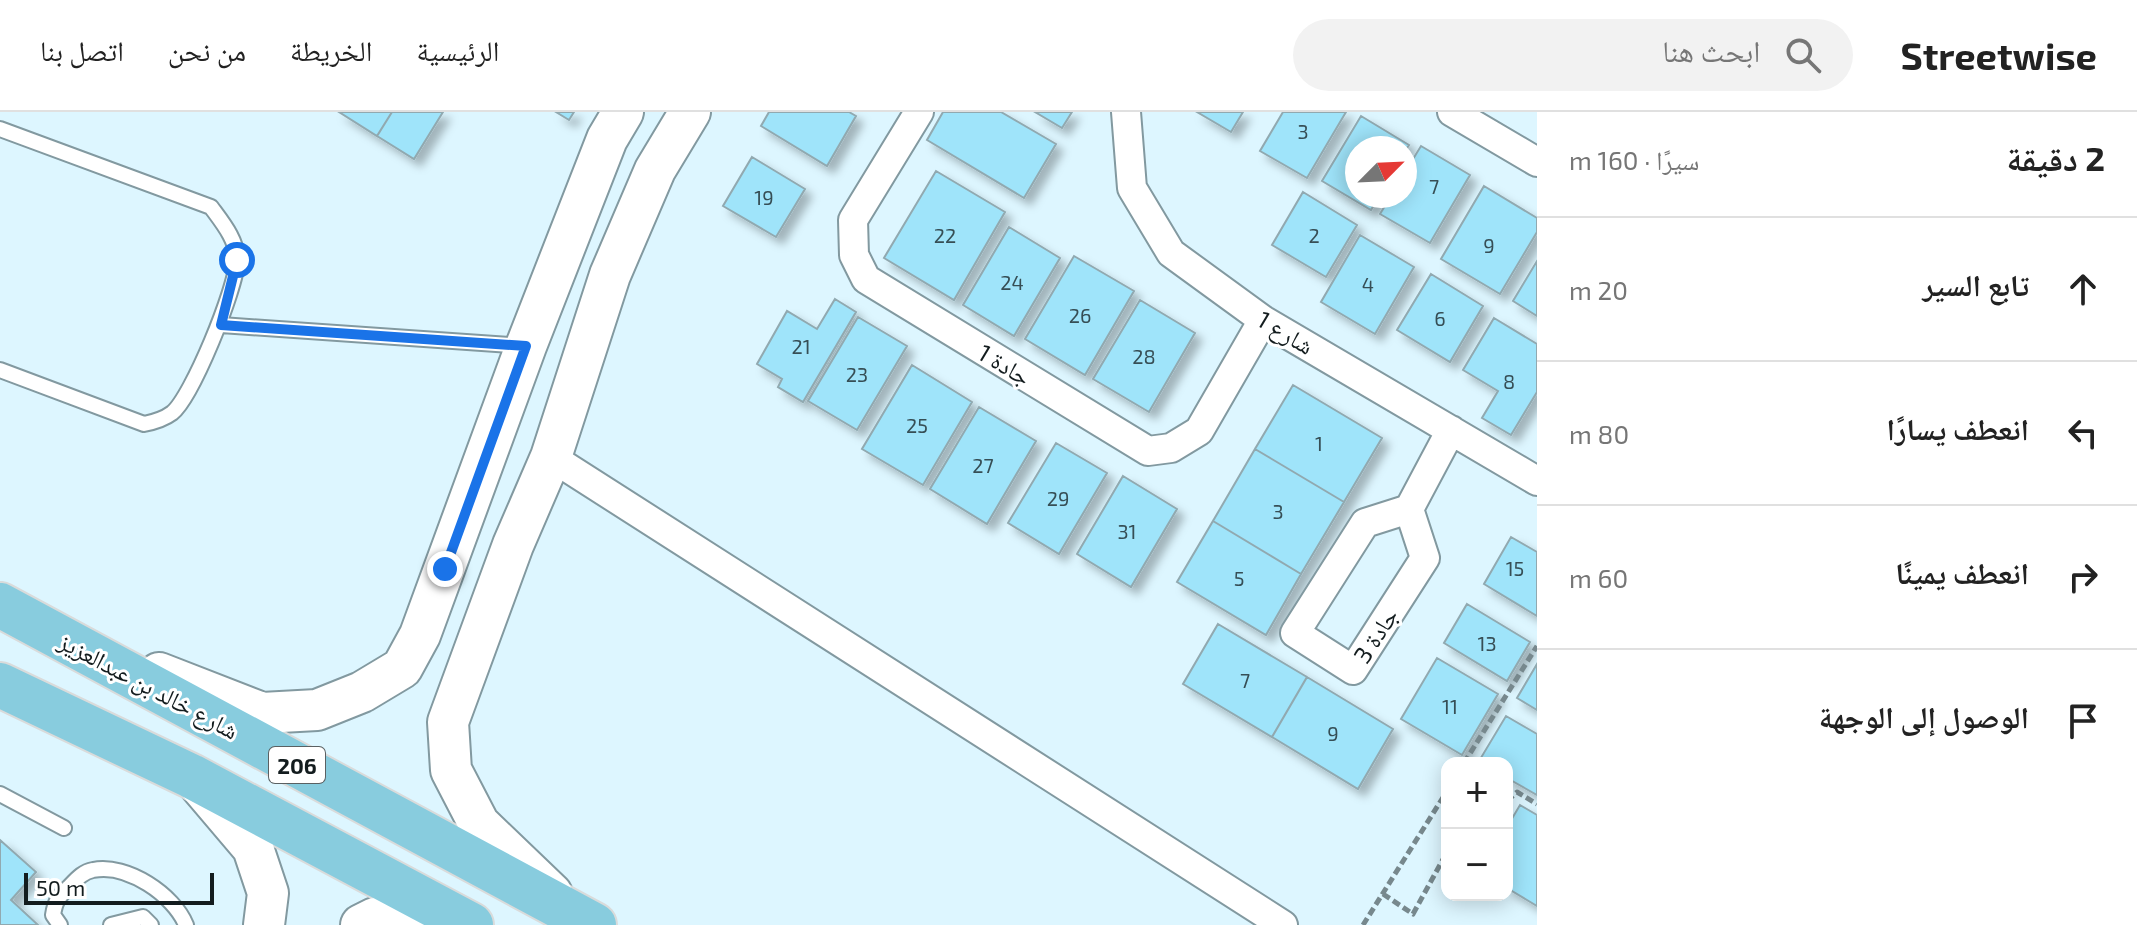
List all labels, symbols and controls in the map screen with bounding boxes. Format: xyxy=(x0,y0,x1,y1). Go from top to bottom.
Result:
search box xyxy=(1293,19,1853,91)
text: ابحث هنا xyxy=(1662,32,1761,68)
text: Streetwise xyxy=(1901,32,2097,78)
text: اتصل بنا xyxy=(40,33,124,67)
text: من نحن xyxy=(168,33,246,67)
text: الخريطة xyxy=(290,33,372,67)
text: الرئيسية xyxy=(416,33,499,67)
icon: search xyxy=(1781,33,1825,77)
house number: 3 xyxy=(1297,119,1309,143)
north arrow xyxy=(1345,136,1417,208)
text: 2 دقيقة xyxy=(2006,137,2105,178)
text: سيرًا · 160 m xyxy=(1569,144,1699,175)
house number: 7 xyxy=(1429,174,1439,198)
house number: 19 xyxy=(754,185,774,209)
house number: 22 xyxy=(934,223,956,247)
house number: 2 xyxy=(1308,223,1320,247)
house number: 9 xyxy=(1483,233,1495,257)
route start xyxy=(219,242,255,278)
text: تابع السير xyxy=(1922,266,2029,302)
icon: ahead xyxy=(2061,267,2105,311)
house number: 24 xyxy=(1000,270,1024,294)
house number: 4 xyxy=(1362,272,1374,296)
text: 20 m xyxy=(1569,274,1628,305)
house number: 26 xyxy=(1069,303,1091,327)
street label: شارع 1 xyxy=(1252,304,1319,362)
house number: 6 xyxy=(1434,306,1446,330)
house number: 21 xyxy=(791,334,811,358)
street label: جادة 1 xyxy=(973,337,1036,391)
house number: 28 xyxy=(1132,344,1156,368)
house number: 23 xyxy=(846,362,868,386)
house number: 8 xyxy=(1503,369,1515,393)
text: انعطف يسارًا xyxy=(1887,410,2029,446)
icon: left xyxy=(2061,411,2105,455)
house number: 25 xyxy=(906,413,928,437)
text: 80 m xyxy=(1569,418,1629,449)
house number: 1 xyxy=(1315,431,1323,455)
house number: 27 xyxy=(972,453,994,477)
house number: 29 xyxy=(1047,486,1069,510)
house number: 3 xyxy=(1272,499,1284,523)
house number: 31 xyxy=(1117,519,1137,543)
route end xyxy=(427,551,463,587)
text: انعطف يمينًا xyxy=(1895,554,2029,590)
icon: right xyxy=(2061,555,2105,599)
house number: 15 xyxy=(1506,556,1524,580)
text: 60 m xyxy=(1569,562,1628,593)
house number: 5 xyxy=(1234,566,1244,590)
street label: جادة 3 xyxy=(1347,602,1404,668)
street label: شارع خالد بن عبدالعزيز xyxy=(53,625,244,746)
house number: 13 xyxy=(1477,631,1497,655)
house number: 7 xyxy=(1240,668,1250,692)
house number: 11 xyxy=(1442,694,1458,718)
text: الوصول إلى الوجهة xyxy=(1819,698,2029,734)
icon: arrive xyxy=(2061,699,2105,743)
house number: 9 xyxy=(1327,721,1339,745)
road number: 206 xyxy=(269,747,325,783)
map controls xyxy=(1441,757,1513,901)
button: + xyxy=(1441,757,1513,829)
button: − xyxy=(1441,829,1513,901)
scale bar xyxy=(24,869,214,905)
text: 50 m xyxy=(36,874,85,900)

